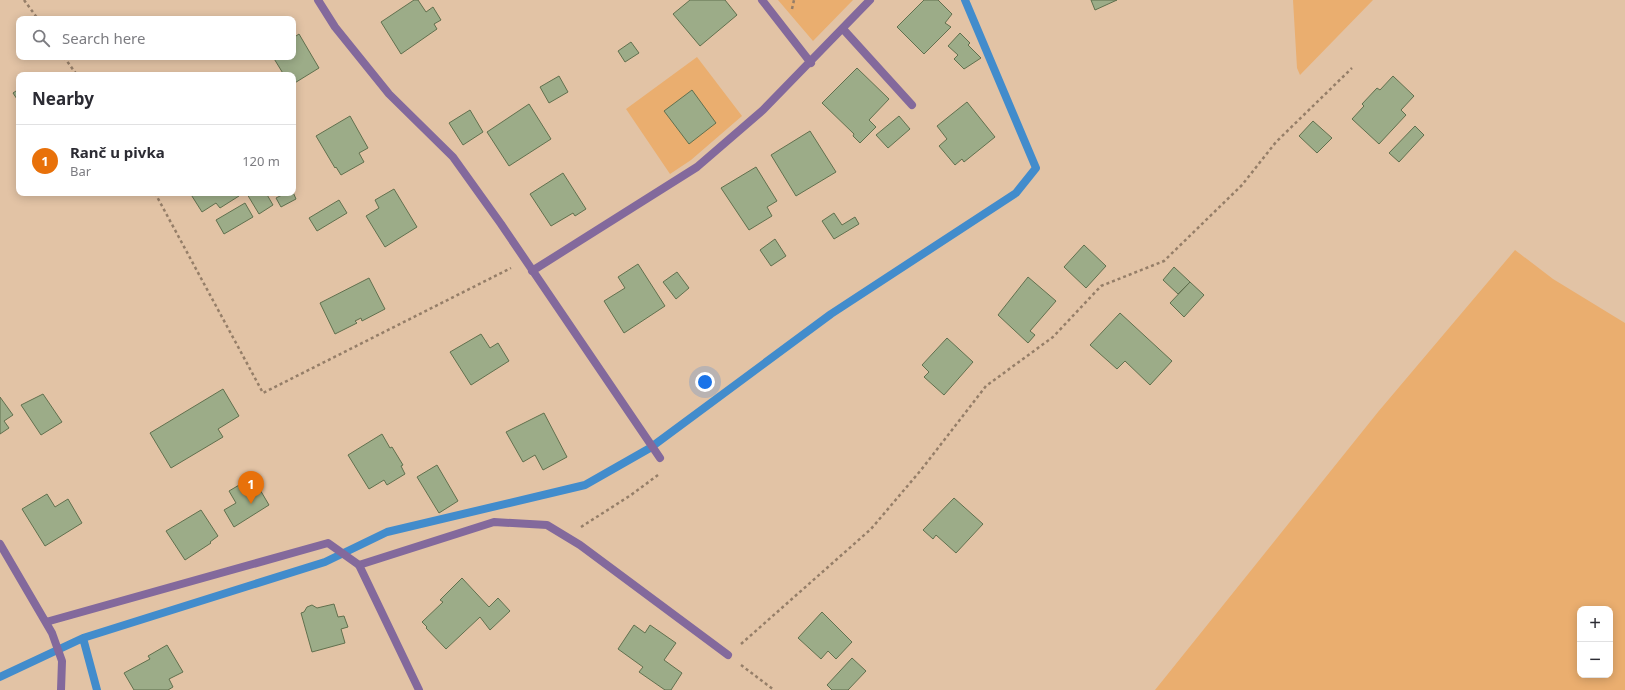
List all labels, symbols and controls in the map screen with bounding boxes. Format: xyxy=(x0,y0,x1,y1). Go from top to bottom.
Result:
search box xyxy=(16,16,296,60)
icon: search xyxy=(30,27,52,49)
text: Search here xyxy=(62,28,145,48)
text: Nearby xyxy=(32,87,94,110)
text: Ranč u pivka xyxy=(70,142,165,162)
text: 1 xyxy=(41,152,49,170)
text: 120 m xyxy=(242,152,280,170)
text: Bar xyxy=(70,162,91,180)
your location xyxy=(695,372,715,392)
pin: 1 xyxy=(238,471,264,504)
map controls xyxy=(1577,606,1613,678)
button: + xyxy=(1577,606,1613,642)
button: − xyxy=(1577,642,1613,678)

